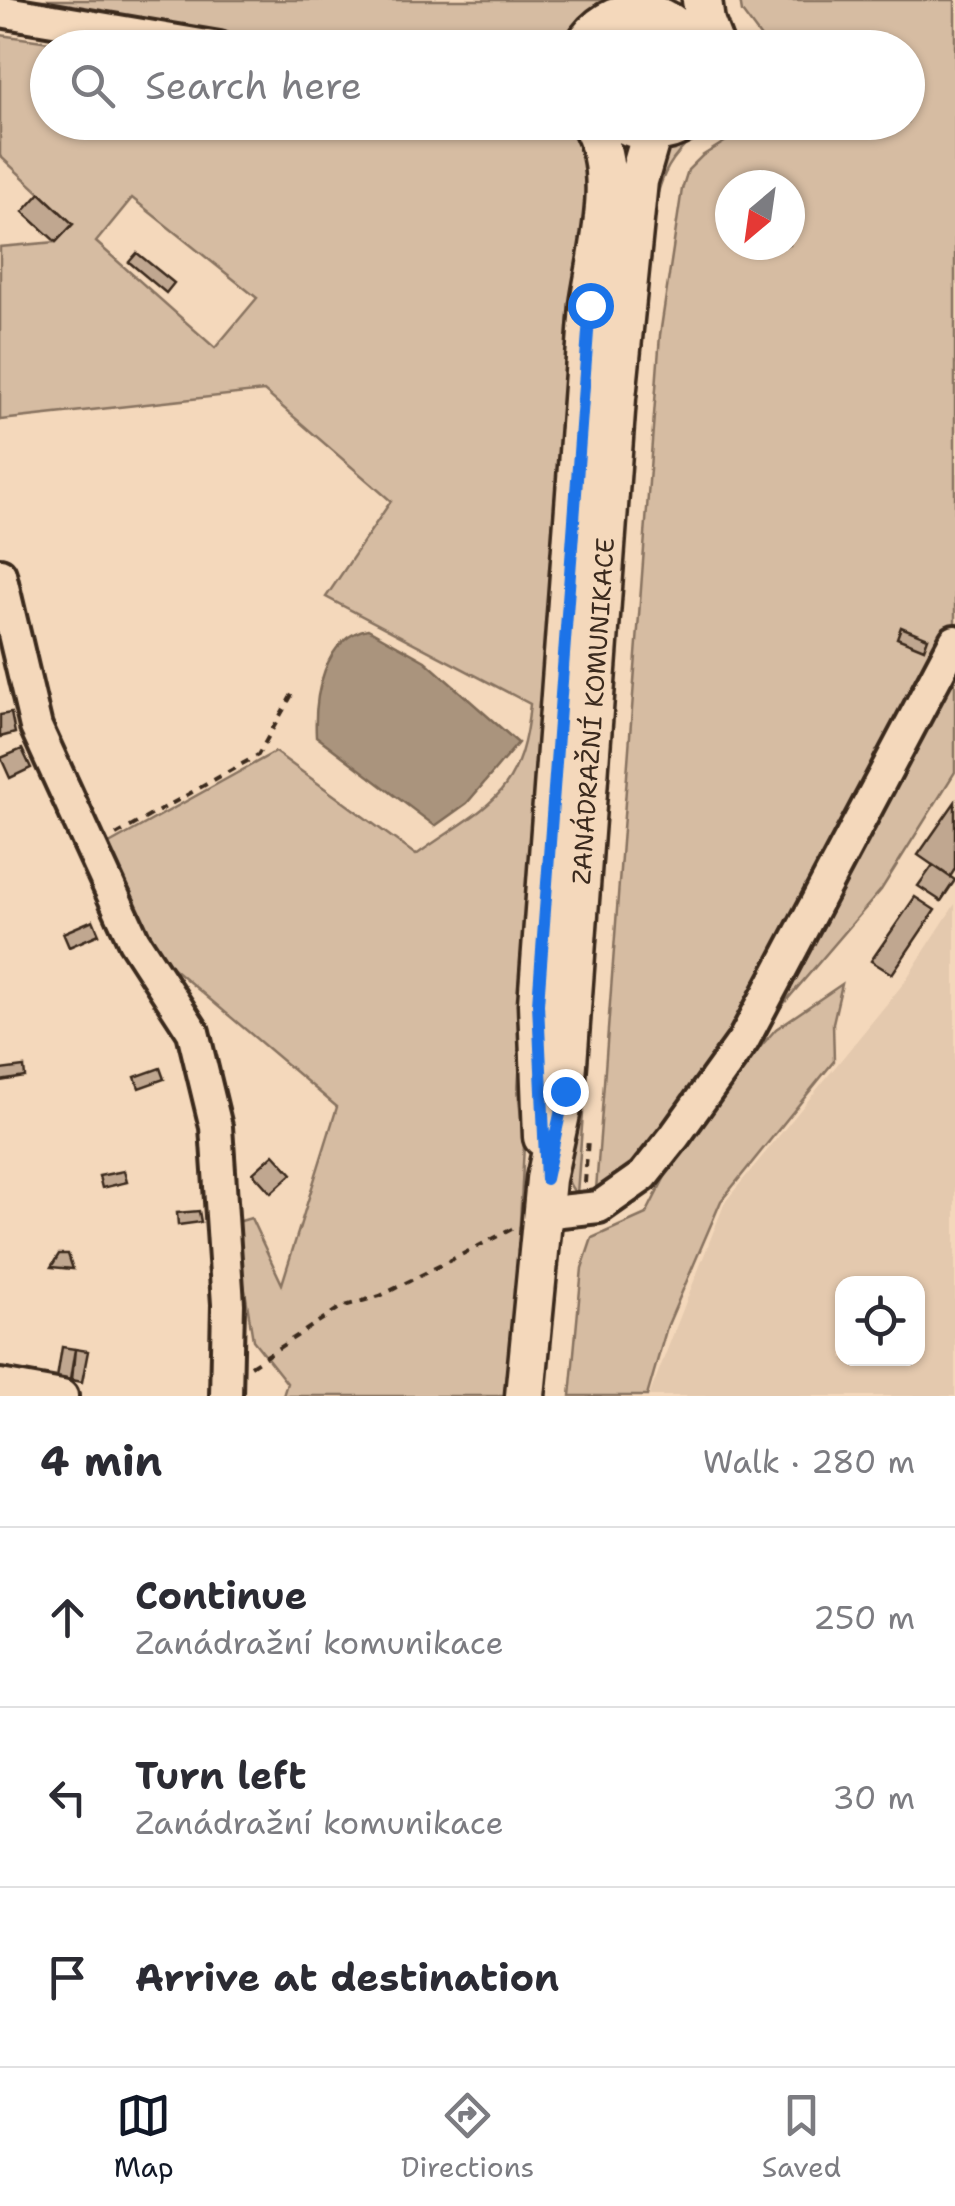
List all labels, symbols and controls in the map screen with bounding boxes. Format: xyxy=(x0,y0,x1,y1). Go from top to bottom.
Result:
search box xyxy=(30,30,925,140)
icon: search xyxy=(65,58,120,113)
text: Search here xyxy=(145,60,362,111)
north arrow xyxy=(715,170,805,260)
route start xyxy=(568,283,614,329)
street label: ZANÁDRAŽNÍ KOMUNIKACE xyxy=(564,536,622,886)
route end xyxy=(543,1069,589,1115)
map controls xyxy=(835,1276,925,1366)
button: locate xyxy=(835,1276,925,1366)
text: 4 min xyxy=(40,1433,162,1489)
text: Walk · 280 m xyxy=(703,1440,915,1483)
text: Continue xyxy=(135,1570,307,1621)
icon: ahead xyxy=(40,1590,95,1645)
text: 250 m xyxy=(813,1596,915,1639)
text: Zanádražní komunikace xyxy=(135,1621,504,1664)
text: Turn left xyxy=(135,1750,307,1801)
icon: left xyxy=(40,1770,95,1825)
text: 30 m xyxy=(832,1776,915,1819)
text: Zanádražní komunikace xyxy=(135,1801,504,1844)
icon: arrive xyxy=(40,1950,95,2005)
text: Arrive at destination xyxy=(135,1952,559,2003)
tab: Map xyxy=(114,2088,174,2186)
tab: Directions xyxy=(401,2088,534,2186)
tab: Saved xyxy=(762,2088,841,2186)

